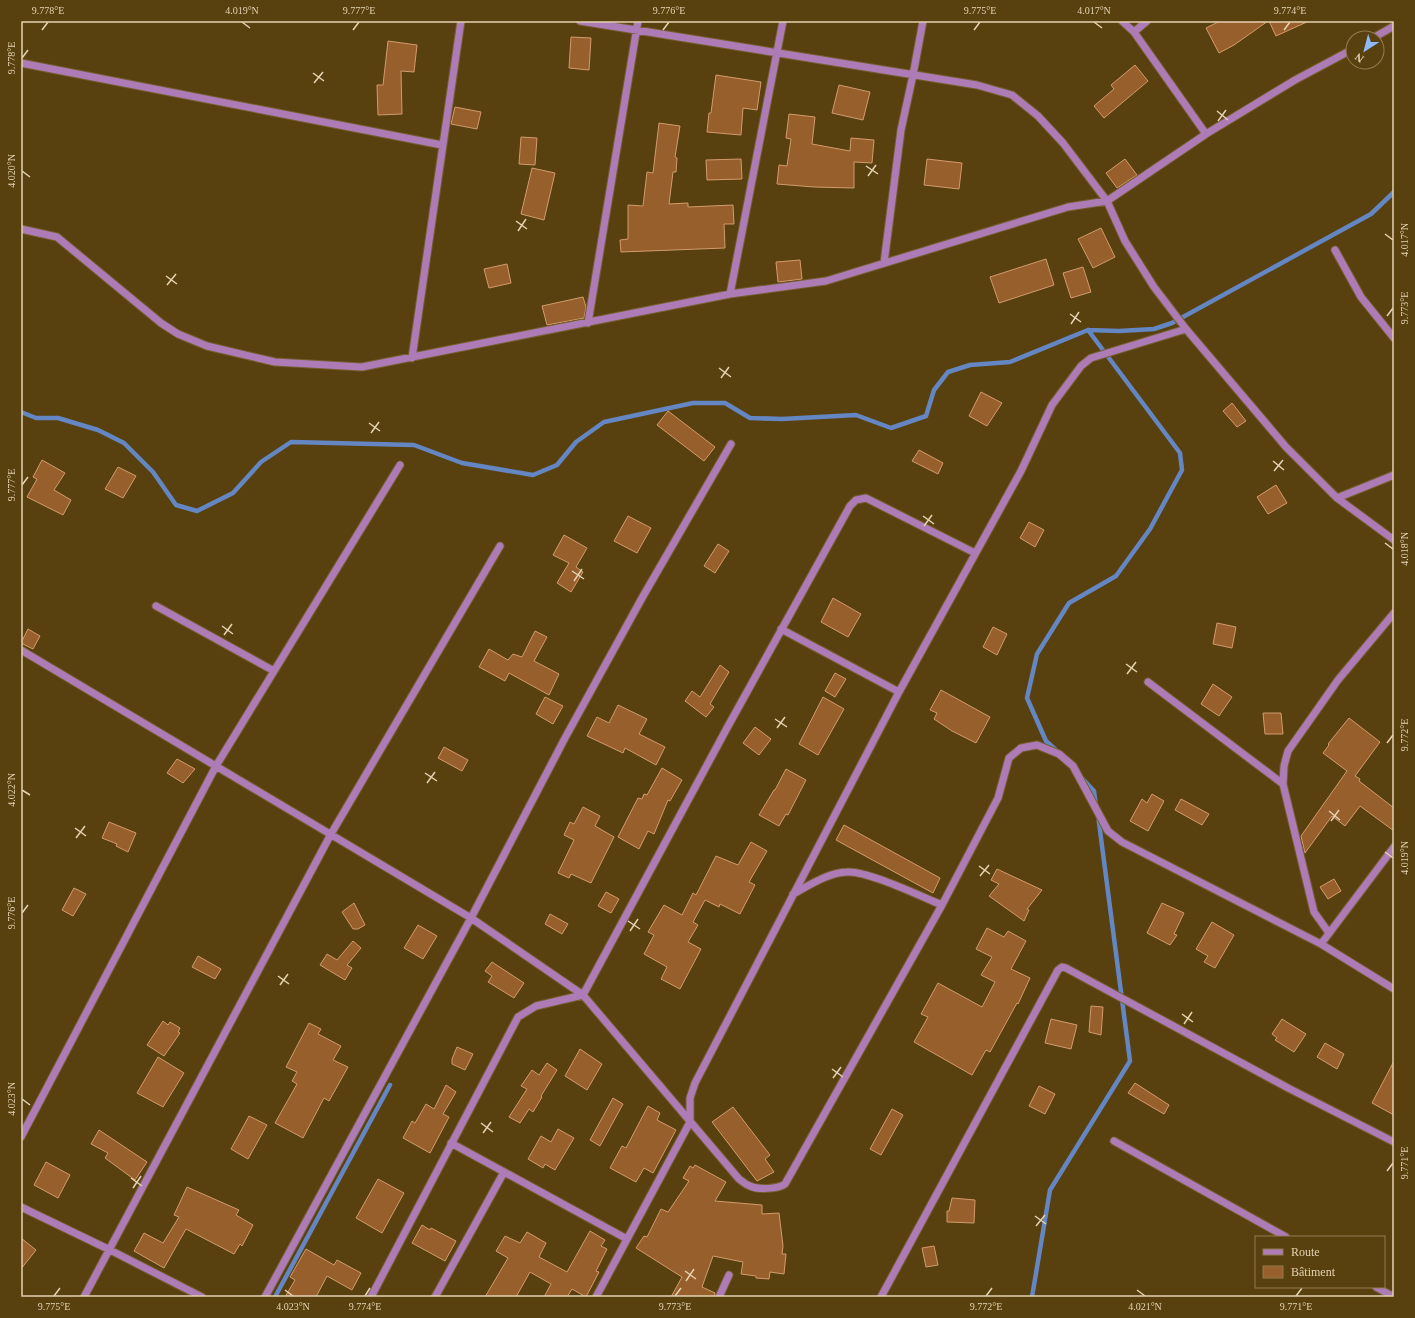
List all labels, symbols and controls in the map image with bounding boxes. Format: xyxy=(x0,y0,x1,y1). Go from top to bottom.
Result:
text: 9.778°E xyxy=(32,5,64,16)
text: 4.019°N xyxy=(225,5,259,16)
text: 9.777°E xyxy=(343,5,375,16)
text: 9.776°E xyxy=(653,5,685,16)
text: 9.775°E xyxy=(964,5,996,16)
text: 4.017°N xyxy=(1077,5,1111,16)
text: 9.774°E xyxy=(1274,5,1306,16)
north arrow xyxy=(1345,30,1385,70)
text: 9.778°E xyxy=(6,42,17,74)
text: N xyxy=(1352,51,1366,65)
text: 4.020°N xyxy=(6,154,17,188)
text: 4.017°N xyxy=(1399,223,1410,257)
text: 9.773°E xyxy=(1399,292,1410,324)
text: 9.777°E xyxy=(6,469,17,501)
text: 4.018°N xyxy=(1399,532,1410,566)
text: 9.772°E xyxy=(1399,719,1410,751)
text: 4.022°N xyxy=(6,773,17,807)
text: 4.019°N xyxy=(1399,841,1410,875)
text: 9.776°E xyxy=(6,897,17,929)
text: 4.023°N xyxy=(6,1082,17,1116)
text: 9.771°E xyxy=(1399,1147,1410,1179)
legend xyxy=(1255,1236,1385,1288)
text: Route xyxy=(1291,1245,1320,1259)
text: Bâtiment xyxy=(1291,1265,1336,1279)
text: 9.775°E xyxy=(38,1301,70,1312)
text: 4.023°N xyxy=(276,1301,310,1312)
text: 9.774°E xyxy=(349,1301,381,1312)
text: 9.773°E xyxy=(659,1301,691,1312)
text: 9.772°E xyxy=(970,1301,1002,1312)
text: 4.021°N xyxy=(1128,1301,1162,1312)
text: 9.771°E xyxy=(1280,1301,1312,1312)

